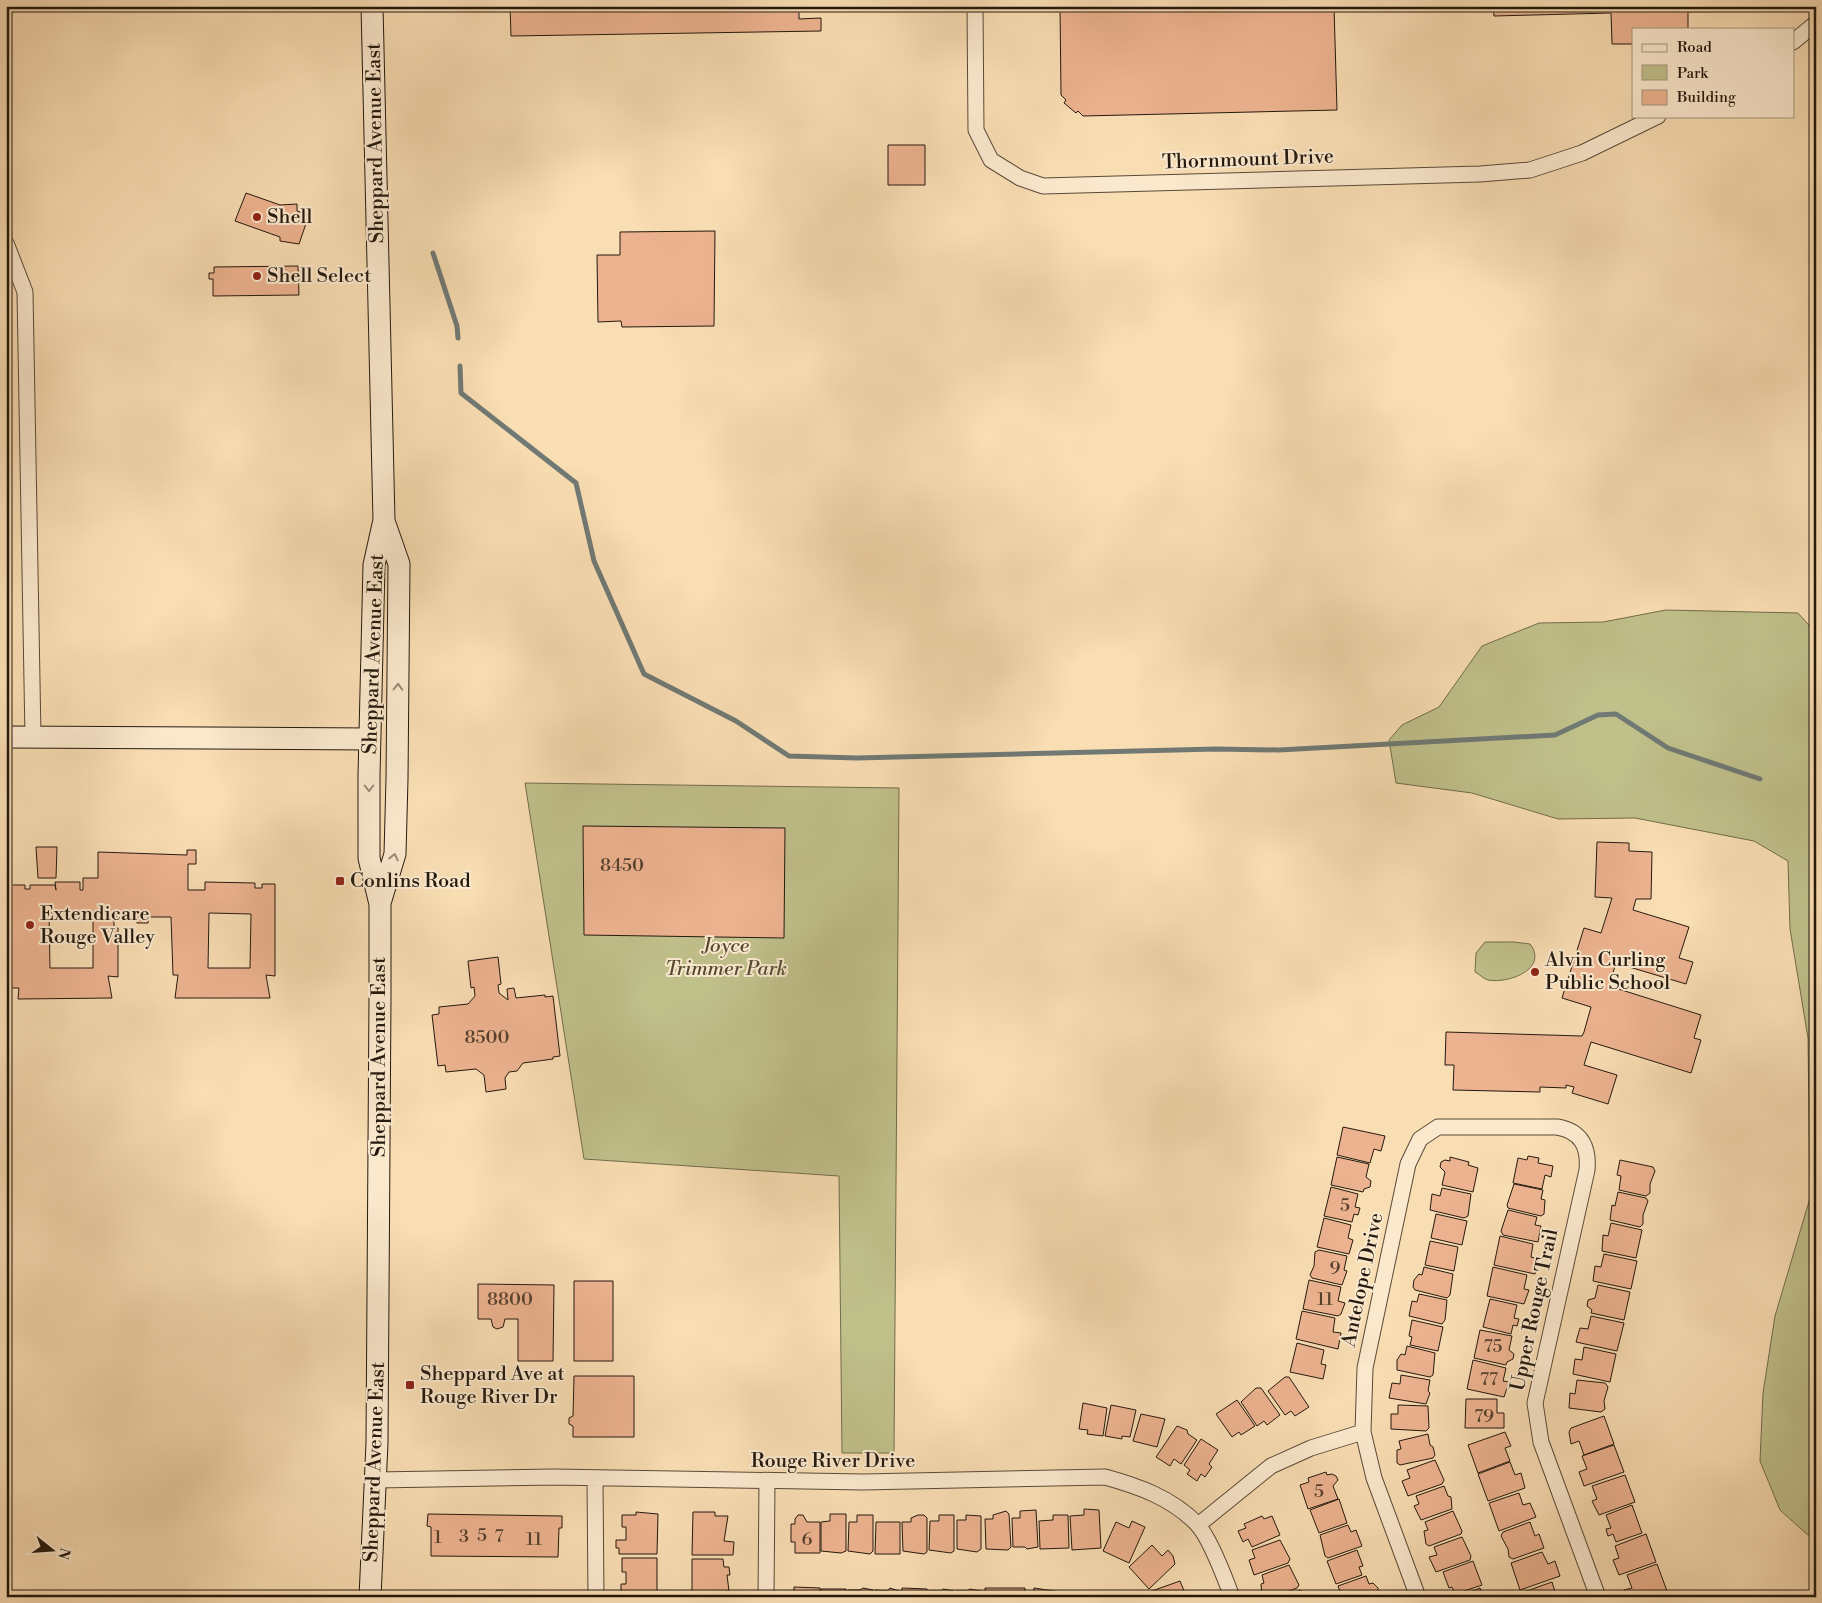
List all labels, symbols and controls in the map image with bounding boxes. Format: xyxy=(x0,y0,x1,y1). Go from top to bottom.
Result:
legend xyxy=(1632,28,1794,118)
text: Road xyxy=(1677,38,1712,57)
street label: Sheppard Avenue East xyxy=(362,42,390,244)
text: Park xyxy=(1677,64,1709,83)
text: Building xyxy=(1676,88,1736,107)
street label: Thornmount Drive xyxy=(1162,145,1334,175)
place label: Shell xyxy=(267,205,312,230)
marker: Shell xyxy=(251,211,263,223)
place label: Shell Select xyxy=(267,264,371,289)
marker: Shell Select xyxy=(251,270,263,282)
street label: Sheppard Avenue East xyxy=(358,553,390,755)
one-way arrow xyxy=(393,683,403,690)
one-way arrow xyxy=(364,784,374,792)
one-way arrow xyxy=(388,852,399,861)
house number: 8450 xyxy=(600,854,644,877)
place label: Conlins Road xyxy=(350,869,471,894)
marker: Conlins Road xyxy=(334,875,346,887)
place label: Extendicare Rouge Valley xyxy=(40,902,155,950)
marker: Extendicare Rouge Valley xyxy=(24,919,36,931)
park label: Joyce Trimmer Park xyxy=(665,934,787,982)
place label: Alvin Curling Public School xyxy=(1544,948,1670,996)
street label: Sheppard Avenue East xyxy=(367,957,392,1157)
marker: Alvin Curling Public School xyxy=(1529,966,1541,978)
house number: 8500 xyxy=(465,1026,509,1049)
house number: 5 xyxy=(1340,1194,1350,1217)
street label: Antelope Drive xyxy=(1336,1211,1389,1350)
street label: Upper Rouge Trail xyxy=(1506,1226,1564,1394)
house number: 9 xyxy=(1330,1257,1341,1280)
house number: 8800 xyxy=(487,1288,533,1311)
house number: 11 xyxy=(1317,1288,1333,1311)
house number: 75 xyxy=(1484,1335,1502,1358)
street label: Sheppard Avenue East xyxy=(359,1361,391,1563)
place label: Sheppard Ave at Rouge River Dr xyxy=(420,1362,565,1410)
house number: 77 xyxy=(1480,1368,1498,1391)
marker: Sheppard Ave at Rouge River Dr xyxy=(404,1379,416,1391)
house number: 79 xyxy=(1474,1405,1494,1428)
street label: Rouge River Drive xyxy=(751,1449,915,1474)
house number: 5 xyxy=(1314,1480,1324,1503)
house number: 5 xyxy=(477,1524,487,1547)
house number: 3 xyxy=(459,1525,469,1548)
house number: 7 xyxy=(494,1525,504,1548)
north arrow xyxy=(28,1526,78,1576)
house number: 1 xyxy=(434,1526,442,1549)
house number: 11 xyxy=(526,1528,542,1551)
house number: 6 xyxy=(802,1528,813,1551)
text: N xyxy=(53,1546,74,1561)

